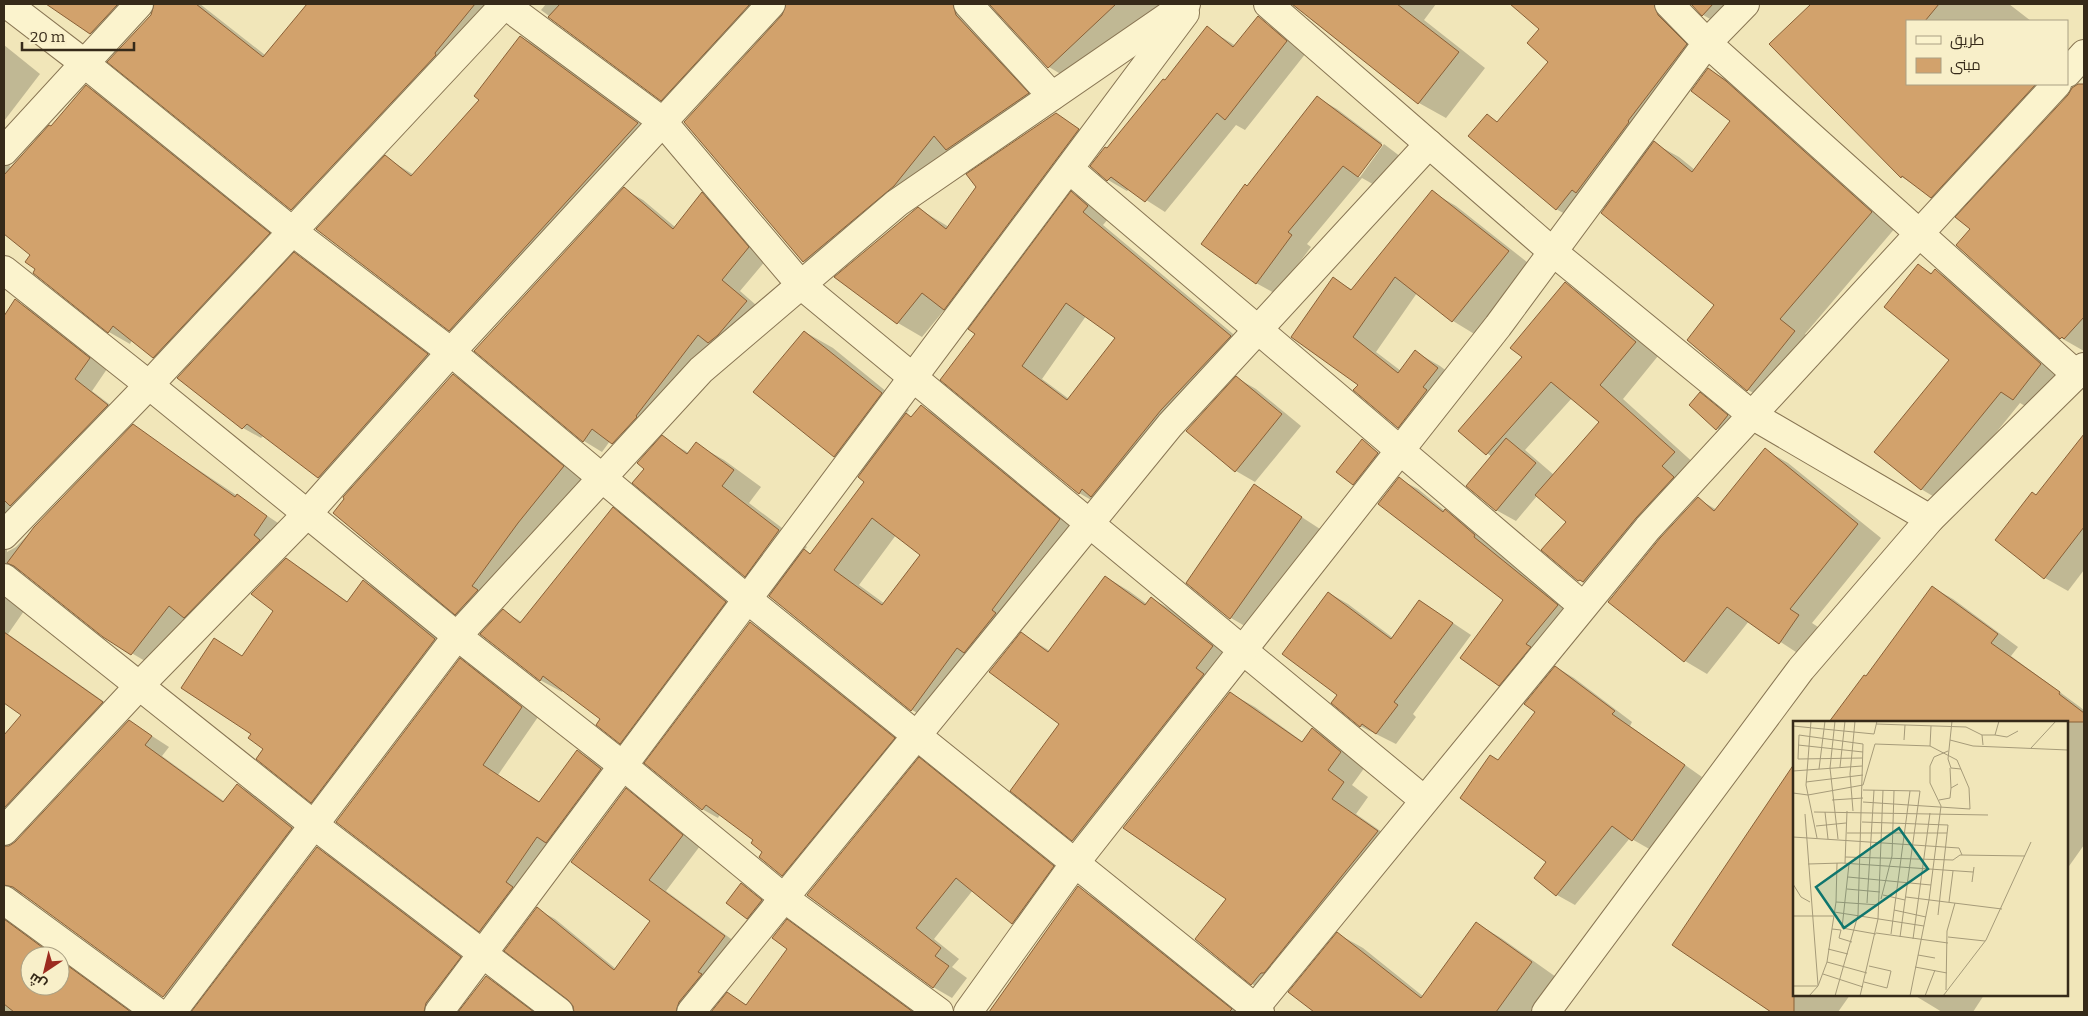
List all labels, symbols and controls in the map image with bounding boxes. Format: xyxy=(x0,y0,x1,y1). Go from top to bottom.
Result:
scale bar xyxy=(22,20,135,52)
legend xyxy=(1906,20,2068,85)
text: 20 m xyxy=(30,28,66,46)
text: طريق xyxy=(1950,31,1984,50)
text: مبنى xyxy=(1950,56,1981,75)
inset map xyxy=(1793,721,2068,996)
north arrow xyxy=(20,946,70,996)
text: ش xyxy=(26,969,50,993)

